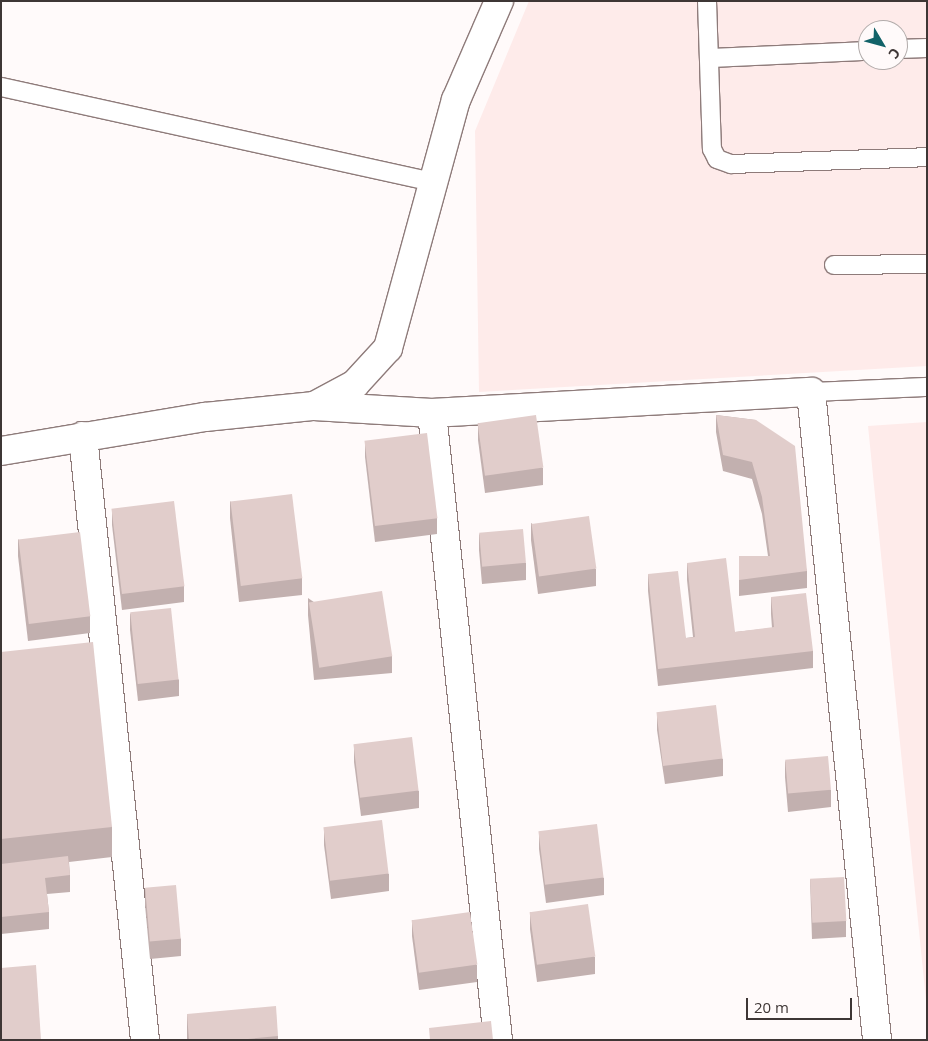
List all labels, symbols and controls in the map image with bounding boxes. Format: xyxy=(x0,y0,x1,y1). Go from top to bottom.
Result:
north arrow xyxy=(858,20,908,70)
text: С xyxy=(884,44,905,63)
scale bar xyxy=(748,988,854,1020)
text: 20 m xyxy=(754,997,789,1017)

